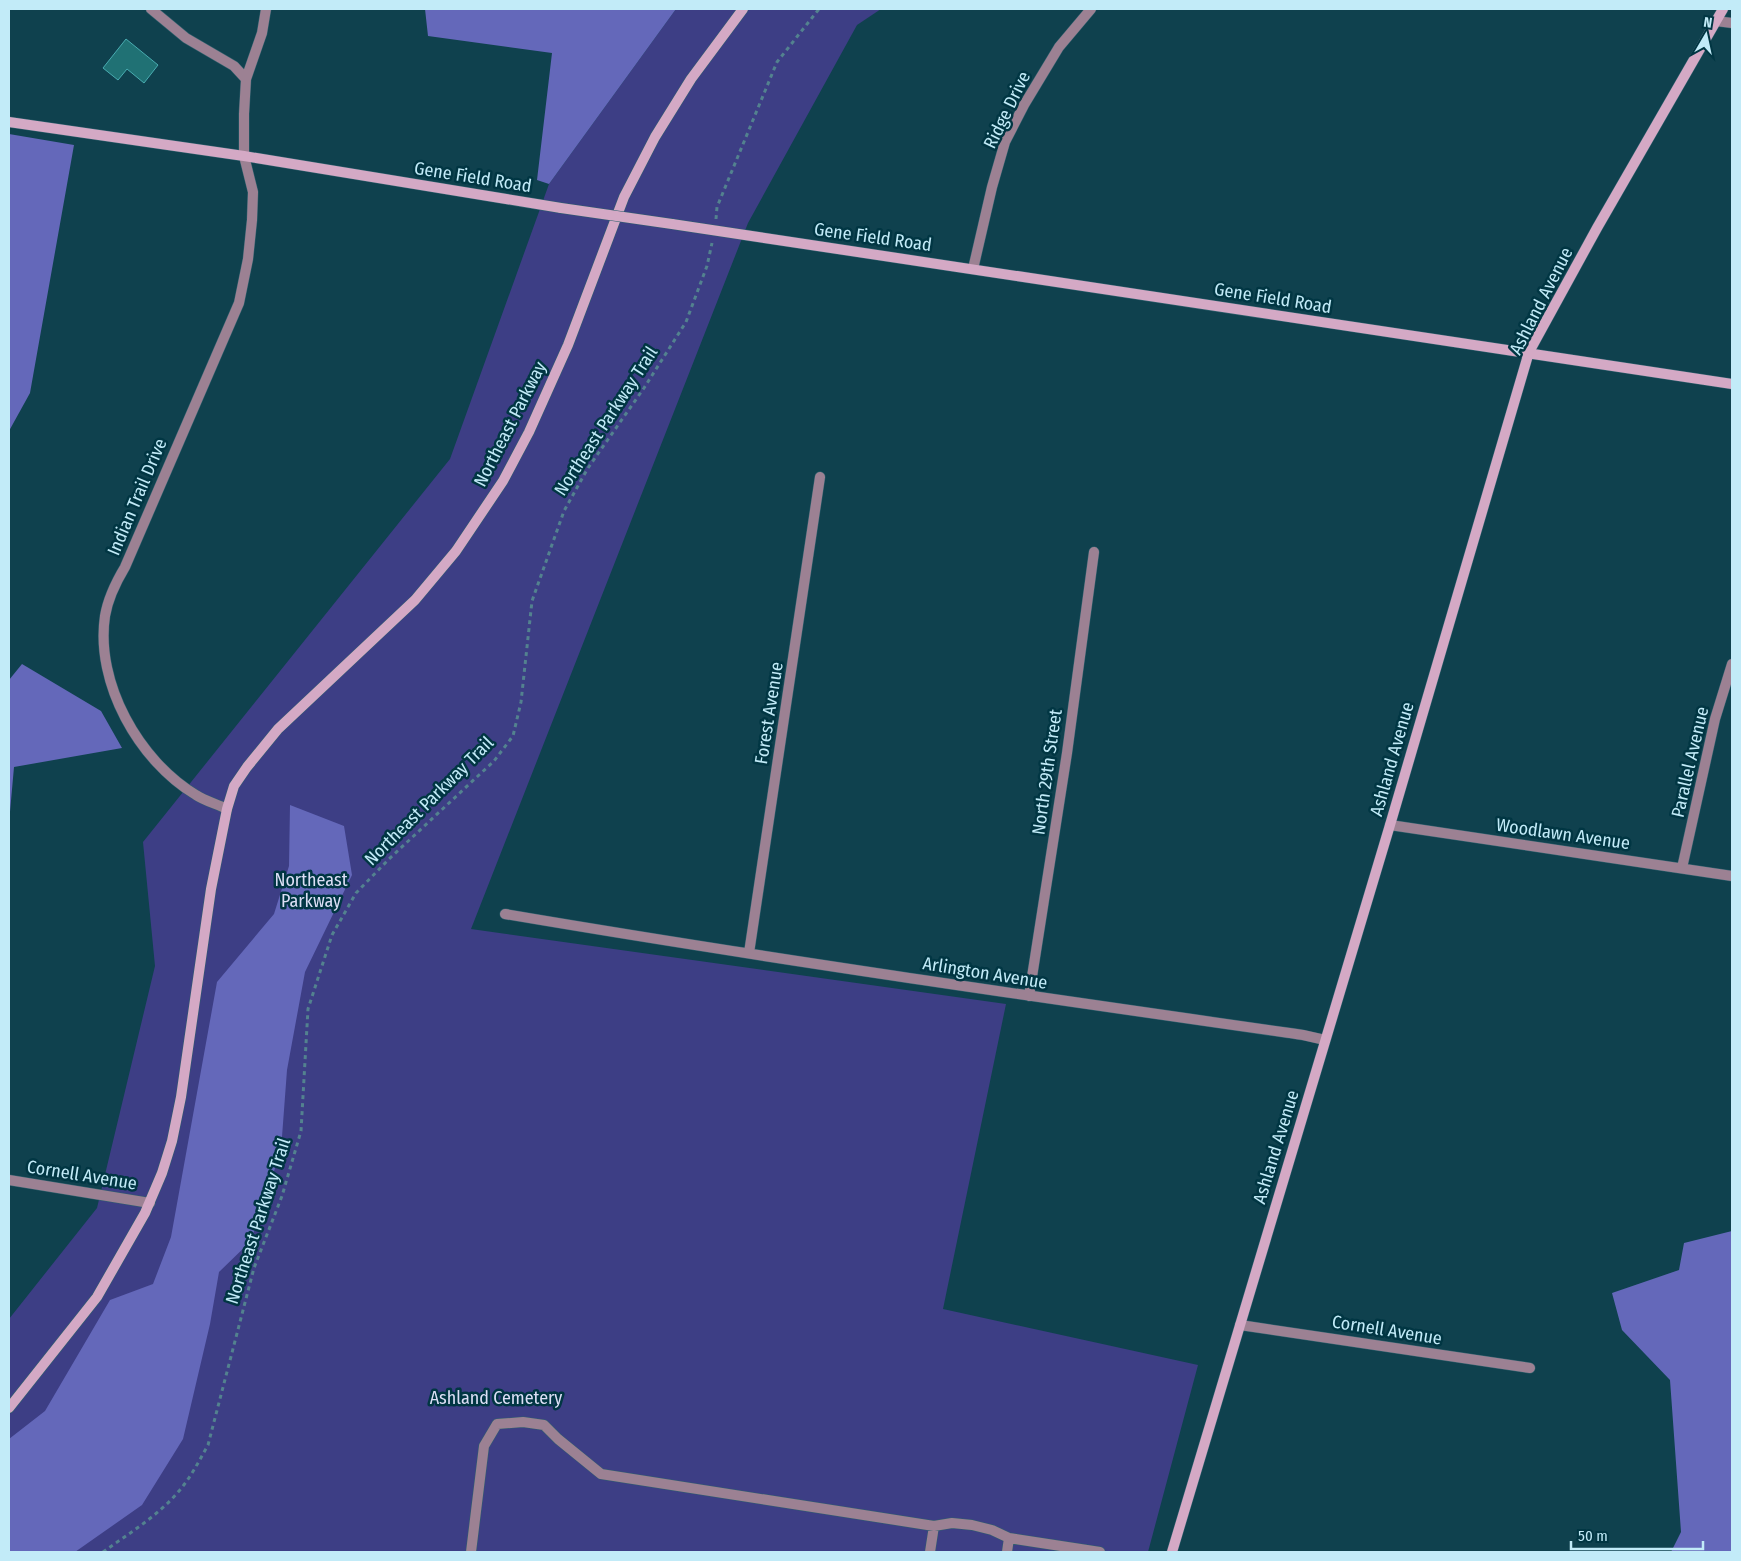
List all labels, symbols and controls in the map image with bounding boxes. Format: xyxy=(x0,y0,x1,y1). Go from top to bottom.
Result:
north arrow xyxy=(1681,10,1731,60)
text: N xyxy=(1702,14,1713,32)
street label: Ridge Drive xyxy=(979,68,1035,152)
street label: Gene Field Road xyxy=(413,157,533,197)
street label: Gene Field Road xyxy=(813,218,933,256)
street label: Ashland Avenue xyxy=(1505,244,1578,358)
street label: Gene Field Road xyxy=(1213,278,1333,318)
street label: Northeast Parkway Trail xyxy=(550,342,663,500)
street label: Northeast Parkway xyxy=(469,358,551,490)
street label: Indian Trail Drive xyxy=(102,435,172,559)
street label: Forest Avenue xyxy=(750,660,788,766)
street label: Ashland Avenue xyxy=(1365,699,1419,819)
street label: Parallel Avenue xyxy=(1667,704,1713,820)
street label: North 29th Street xyxy=(1027,708,1067,836)
street label: Northeast Parkway Trail xyxy=(360,732,498,870)
street label: Woodlawn Avenue xyxy=(1495,814,1631,854)
park label: Northeast Parkway xyxy=(274,869,348,912)
street label: Arlington Avenue xyxy=(921,952,1049,994)
street label: Ashland Avenue xyxy=(1248,1087,1304,1206)
street label: Northeast Parkway Trail xyxy=(221,1135,295,1307)
street label: Cornell Avenue xyxy=(26,1155,139,1195)
street label: Cornell Avenue xyxy=(1331,1310,1444,1350)
park label: Ashland Cemetery xyxy=(430,1387,562,1409)
scale bar xyxy=(1571,1518,1704,1550)
text: 50 m xyxy=(1578,1527,1608,1545)

